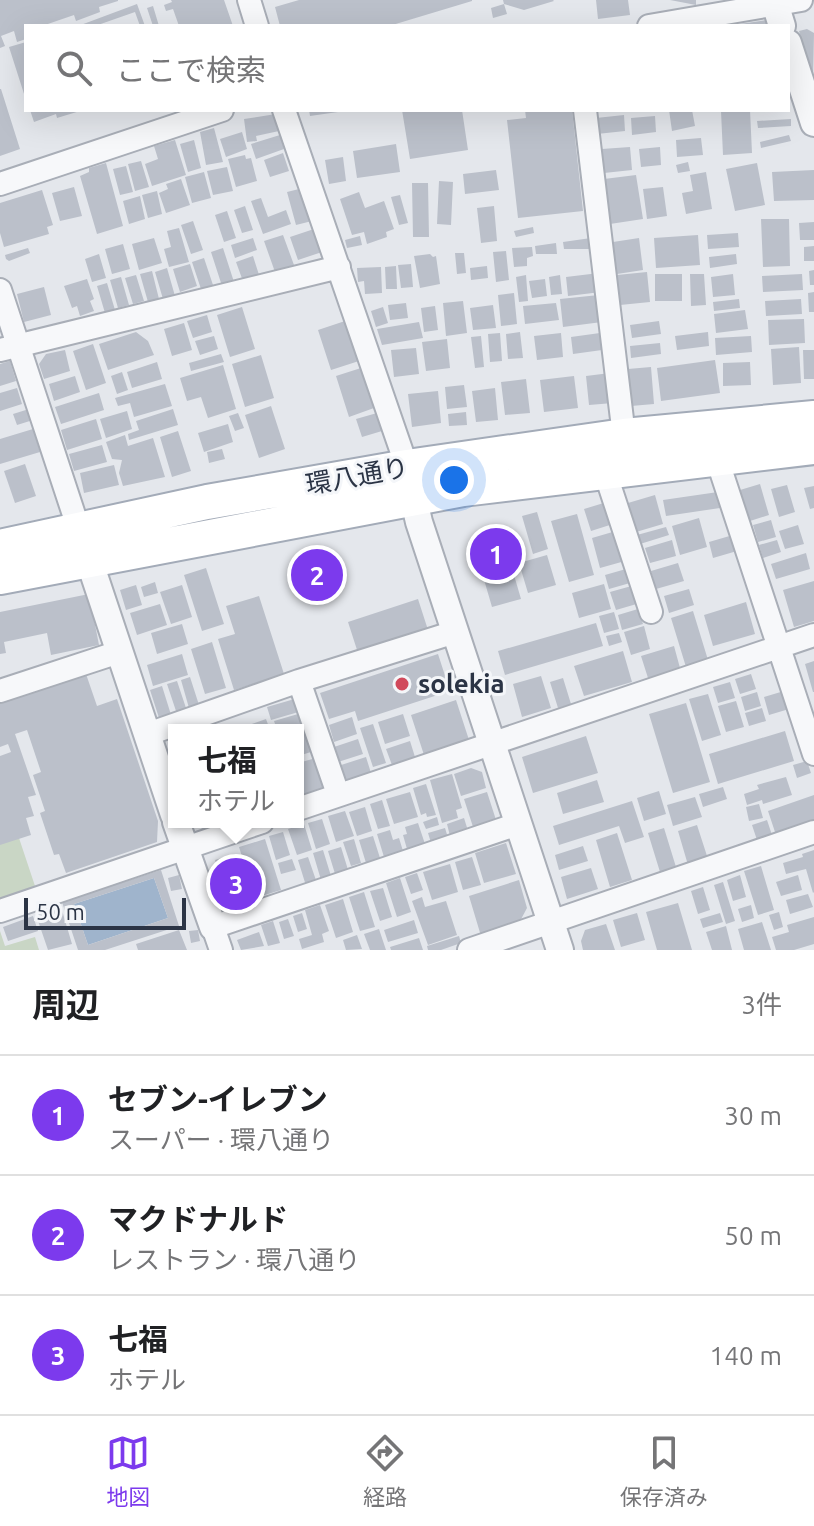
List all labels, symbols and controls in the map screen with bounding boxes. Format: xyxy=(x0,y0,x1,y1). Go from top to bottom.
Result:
search box xyxy=(24,24,790,112)
icon: search xyxy=(52,46,96,90)
text: ここで検索 xyxy=(116,53,266,87)
street label: 環八通り xyxy=(303,452,411,499)
your location xyxy=(434,460,474,500)
pin: 1 xyxy=(470,524,522,584)
pin: 2 xyxy=(291,545,343,605)
place label: solekia xyxy=(418,669,505,698)
marker: solekia xyxy=(393,675,411,693)
popup xyxy=(168,724,304,828)
text: 七福 xyxy=(197,743,257,777)
text: ホテル xyxy=(197,786,275,815)
pin: 3 xyxy=(210,854,262,914)
scale bar xyxy=(24,894,186,930)
text: 50 m xyxy=(36,899,85,924)
text: 周辺 xyxy=(32,985,100,1023)
text: 3件 xyxy=(741,990,782,1019)
text: セブン-イレブン xyxy=(108,1082,328,1116)
text: 1 xyxy=(51,1101,65,1130)
text: 30 m xyxy=(724,1101,782,1130)
text: スーパー · 環八通り xyxy=(108,1125,334,1154)
text: マクドナルド xyxy=(108,1202,288,1236)
text: 2 xyxy=(51,1221,65,1250)
text: 50 m xyxy=(724,1221,782,1250)
text: レストラン · 環八通り xyxy=(108,1245,360,1274)
text: 七福 xyxy=(108,1322,168,1356)
text: 3 xyxy=(51,1341,65,1370)
text: 140 m xyxy=(710,1341,782,1370)
text: ホテル xyxy=(108,1365,186,1394)
tab: 地図 xyxy=(106,1431,150,1511)
tab: 経路 xyxy=(363,1431,407,1511)
tab: 保存済み xyxy=(620,1431,708,1511)

